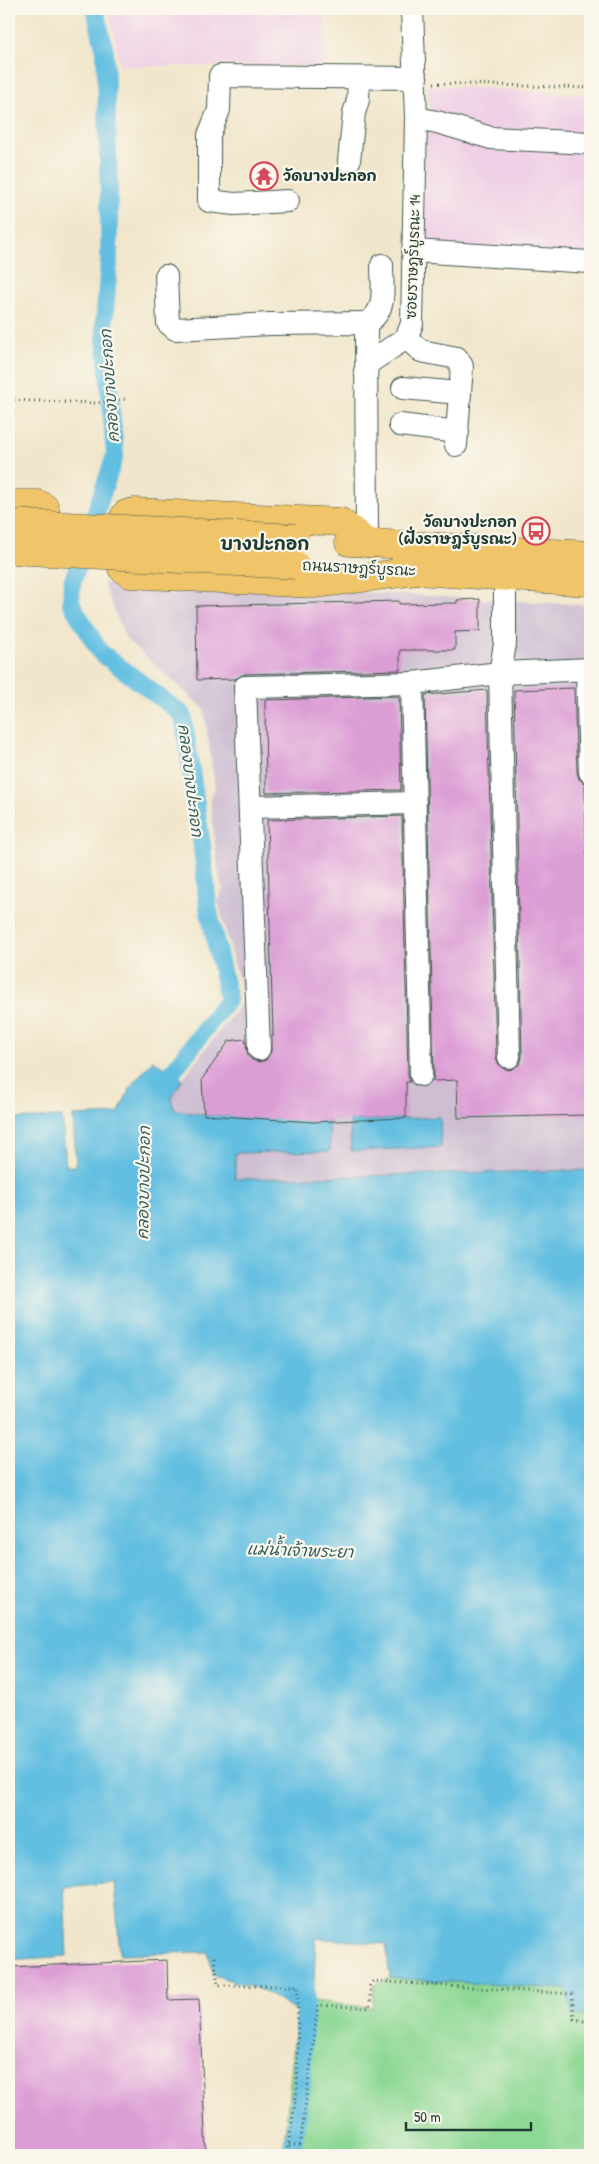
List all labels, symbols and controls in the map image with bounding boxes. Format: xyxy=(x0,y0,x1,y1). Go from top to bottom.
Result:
temple icon: วัดบางปะกอก xyxy=(249,161,279,191)
place label: วัดบางปะกอก xyxy=(283,165,377,186)
street label: ซอยราษฎร์บูรณะ 14 xyxy=(400,194,426,320)
water label: คลองบางปะกอก xyxy=(94,328,124,443)
place label: วัดบางปะกอก (ฝั่งราษฎร์บูรณะ) xyxy=(398,511,517,550)
bus stop icon: วัดบางปะกอก (ฝั่งราษฎร์บูรณะ) xyxy=(521,516,551,546)
district label: บางปะกอก xyxy=(220,531,310,556)
street label: ถนนราษฎร์บูรณะ xyxy=(302,554,416,582)
water label: คลองบางปะกอก xyxy=(173,722,209,838)
water label: คลองบางปะกอก xyxy=(131,1126,155,1240)
water label: แม่น้ำเจ้าพระยา xyxy=(246,1534,355,1563)
scale bar xyxy=(406,2099,532,2131)
text: 50 m xyxy=(414,2106,441,2127)

